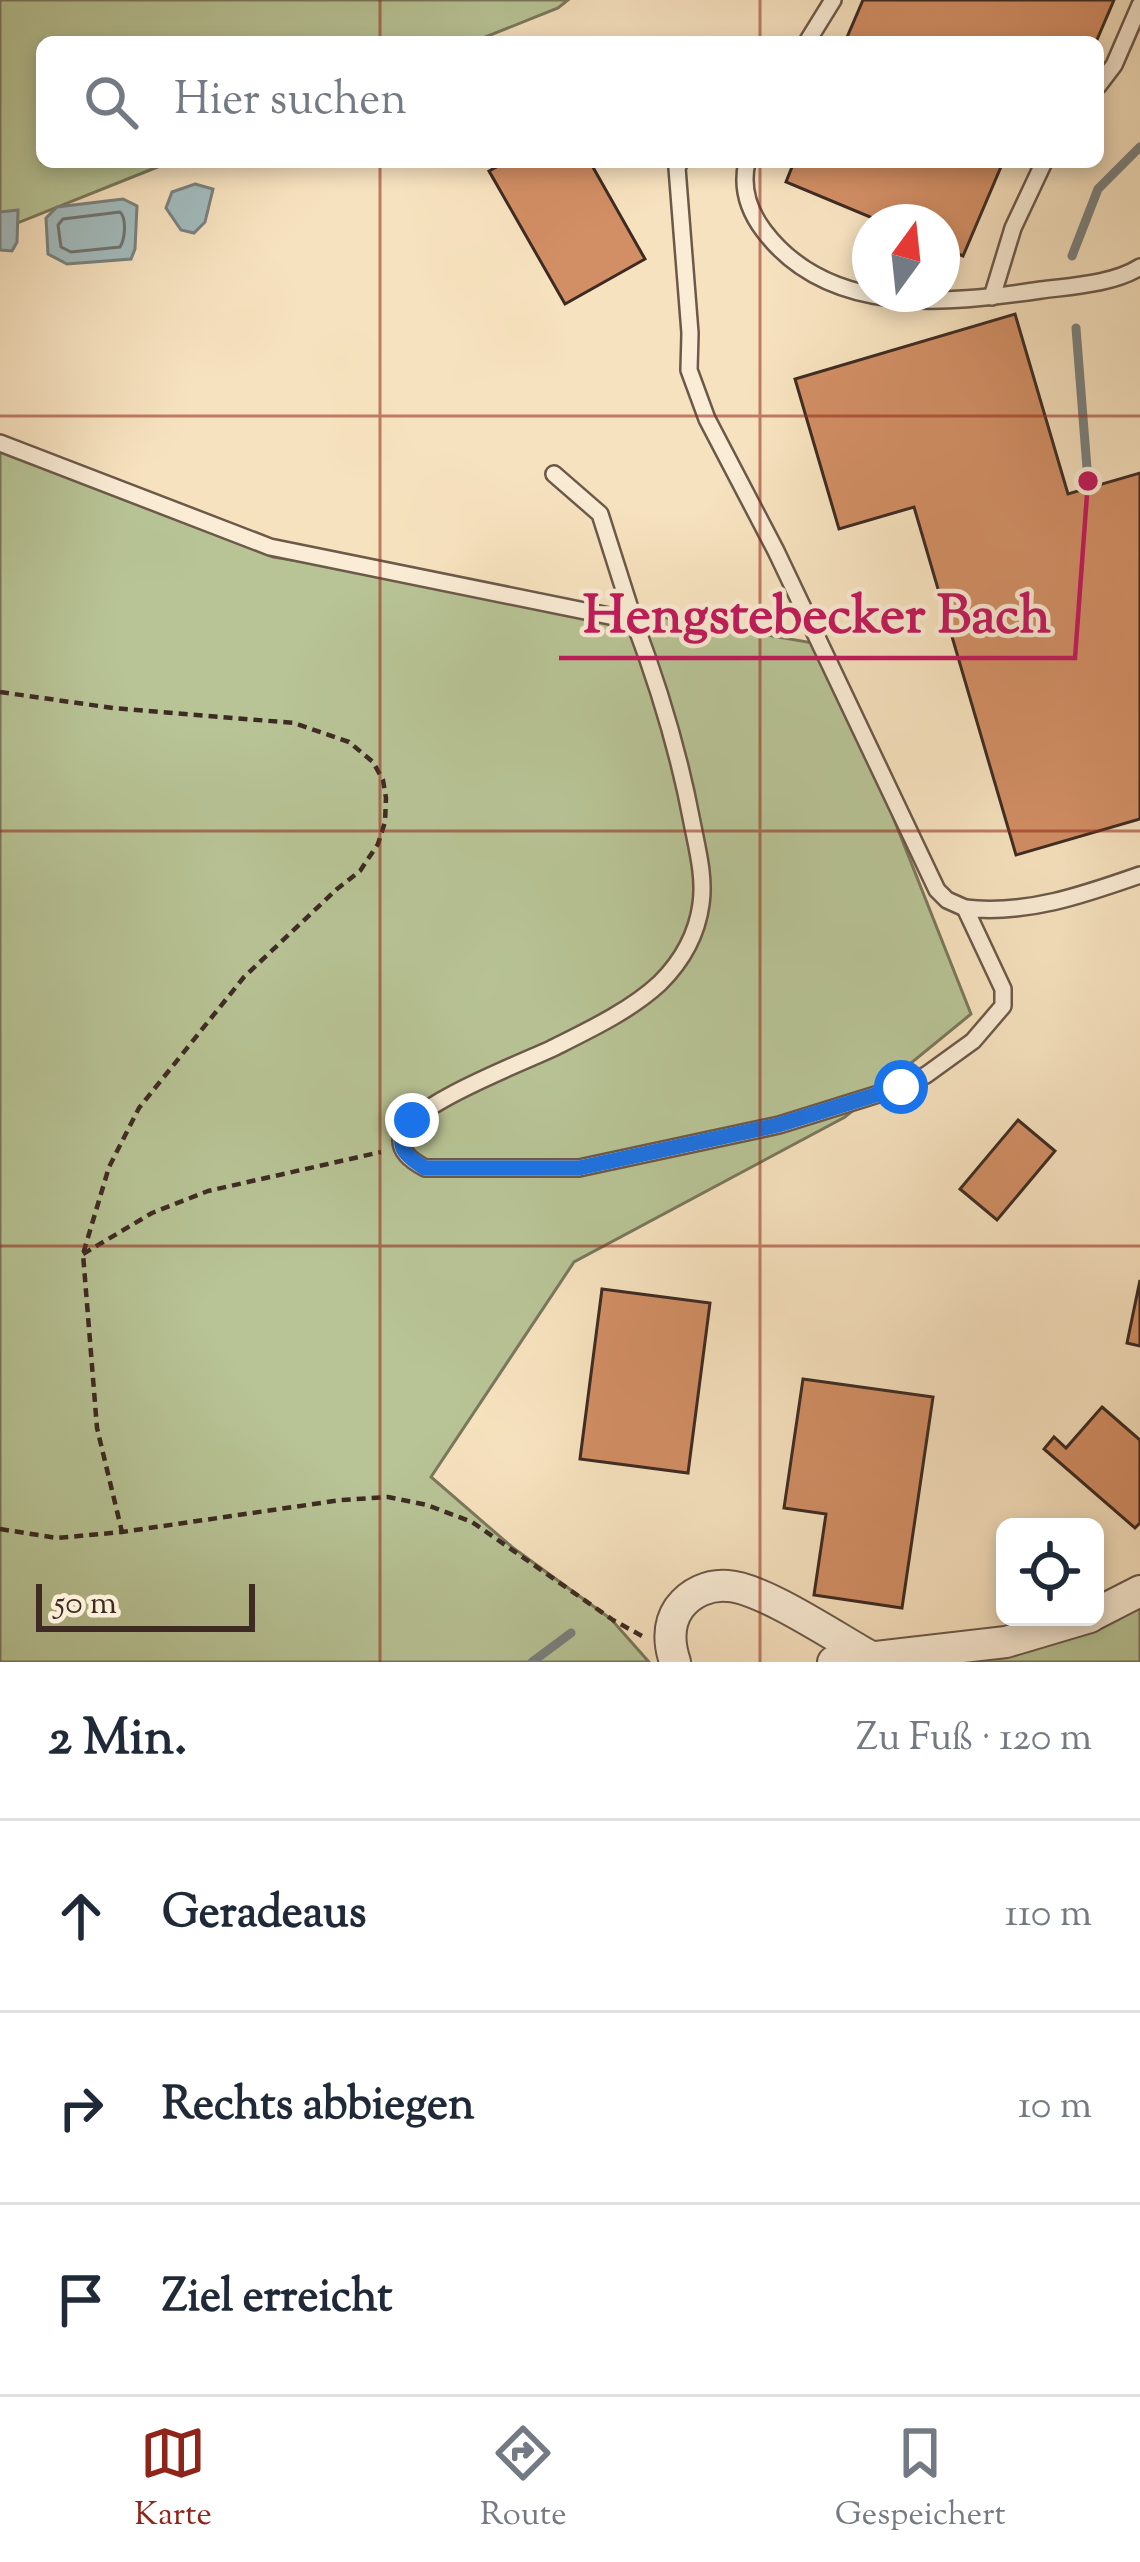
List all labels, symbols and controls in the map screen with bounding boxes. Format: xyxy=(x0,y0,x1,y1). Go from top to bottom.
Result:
search box xyxy=(36,36,1104,168)
icon: search xyxy=(78,69,144,135)
text: Hier suchen xyxy=(174,70,407,135)
north arrow xyxy=(852,204,960,312)
callout: Hengstebecker Bach xyxy=(559,568,1075,658)
text: Hengstebecker Bach xyxy=(583,580,1051,658)
route start xyxy=(874,1060,928,1114)
route end xyxy=(385,1093,439,1147)
map controls xyxy=(996,1518,1104,1626)
button: locate xyxy=(996,1518,1104,1626)
scale bar xyxy=(36,1578,255,1631)
text: 50 m xyxy=(54,1581,117,1629)
text: 2 Min. xyxy=(48,1704,187,1777)
text: Zu Fuß · 120 m xyxy=(856,1712,1092,1768)
icon: ahead xyxy=(48,1883,114,1949)
text: Geradeaus xyxy=(162,1883,366,1948)
text: 110 m xyxy=(1005,1888,1092,1944)
icon: right xyxy=(48,2075,114,2141)
text: Rechts abbiegen xyxy=(162,2075,475,2140)
text: 10 m xyxy=(1018,2080,1092,2136)
icon: arrive xyxy=(48,2267,114,2333)
text: Ziel erreicht xyxy=(162,2267,393,2332)
tab: Karte xyxy=(134,2420,212,2540)
tab: Route xyxy=(480,2420,567,2540)
tab: Gespeichert xyxy=(835,2420,1006,2540)

